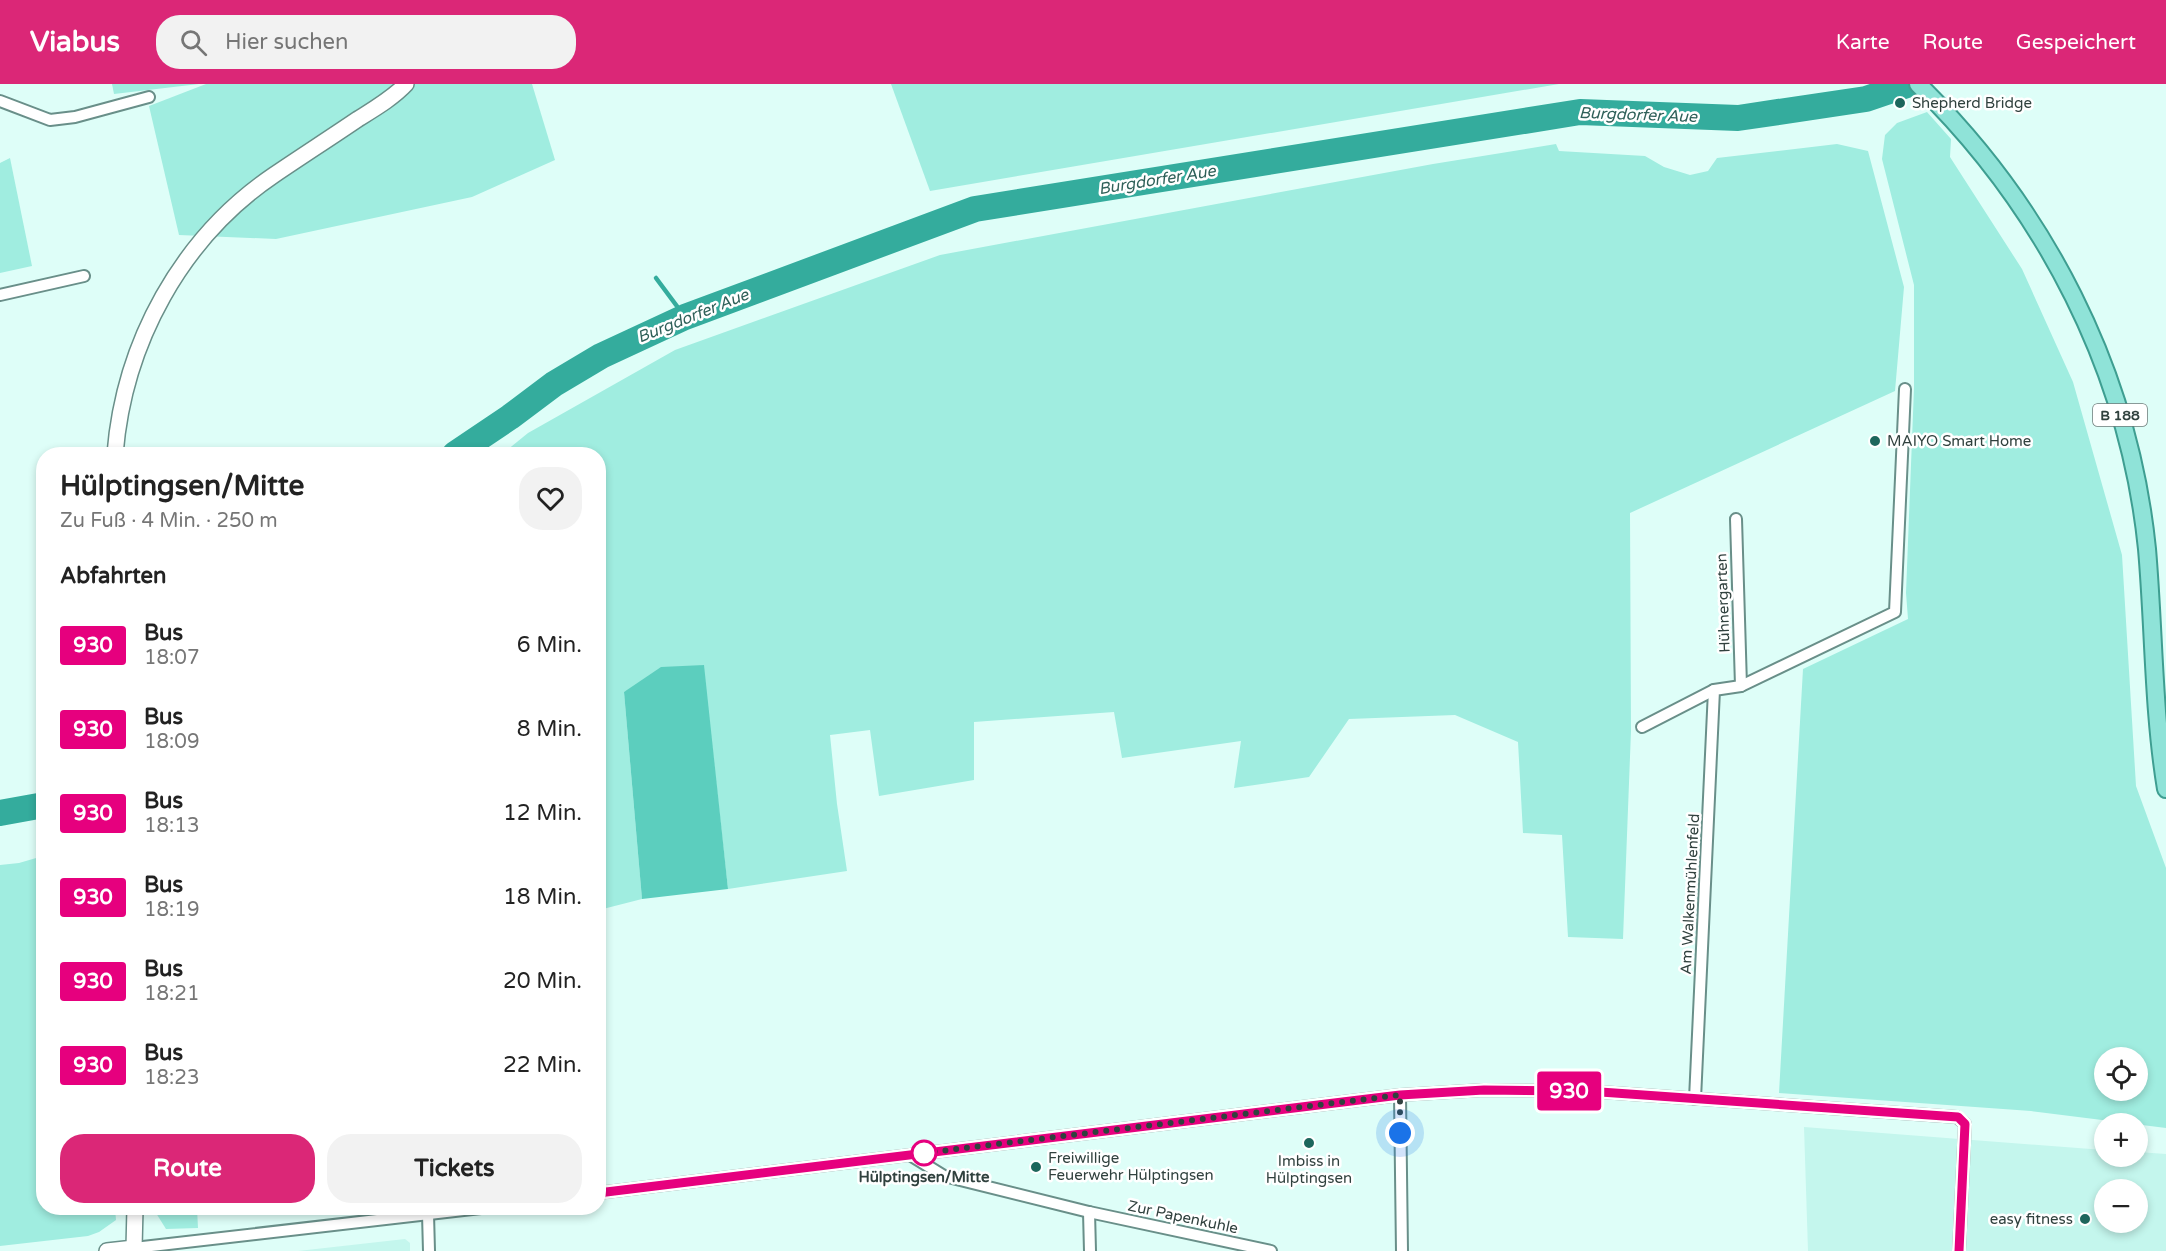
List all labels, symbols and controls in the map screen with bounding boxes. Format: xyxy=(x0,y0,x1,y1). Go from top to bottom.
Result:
search box xyxy=(156,15,576,69)
text: Viabus xyxy=(30,25,120,59)
icon: search xyxy=(177,26,210,59)
text: Hier suchen xyxy=(225,29,348,55)
text: Karte xyxy=(1836,30,1890,55)
text: Route xyxy=(1923,30,1983,55)
text: Gespeichert xyxy=(2016,30,2136,55)
place label: Shepherd Bridge xyxy=(1912,94,2032,112)
marker: Shepherd Bridge xyxy=(1893,96,1907,110)
water label: Burgdorfer Aue xyxy=(1579,103,1698,127)
water label: Burgdorfer Aue xyxy=(1097,161,1218,199)
water label: Burgdorfer Aue xyxy=(634,284,752,347)
road number: B 188 xyxy=(2093,404,2147,426)
place label: MAIYO Smart Home xyxy=(1887,432,2031,450)
marker: MAIYO Smart Home xyxy=(1868,434,1882,448)
button: heart xyxy=(519,467,582,530)
text: Hülptingsen/Mitte xyxy=(60,469,304,503)
text: Zu Fuß · 4 Min. · 250 m xyxy=(60,509,278,533)
street label: Hühnergarten xyxy=(1712,553,1734,653)
text: Abfahrten xyxy=(60,563,166,589)
text: Bus xyxy=(144,620,183,646)
text: 6 Min. xyxy=(517,632,582,658)
text: 930 xyxy=(73,633,113,658)
text: 18:07 xyxy=(144,646,199,670)
text: Bus xyxy=(144,704,183,730)
text: 8 Min. xyxy=(517,716,582,742)
text: 930 xyxy=(73,717,113,742)
text: 18:09 xyxy=(144,730,199,754)
text: Bus xyxy=(144,788,183,814)
text: 12 Min. xyxy=(503,800,582,826)
text: 930 xyxy=(73,801,113,826)
street label: Am Walkenmühlenfeld xyxy=(1677,813,1703,975)
text: 18:13 xyxy=(144,814,199,838)
text: Bus xyxy=(144,872,183,898)
text: 18 Min. xyxy=(503,884,582,910)
text: 930 xyxy=(73,885,113,910)
text: 18:19 xyxy=(144,898,199,922)
text: Bus xyxy=(144,956,183,982)
text: 20 Min. xyxy=(503,968,582,994)
text: 930 xyxy=(73,969,113,994)
text: 18:21 xyxy=(144,982,199,1006)
text: Bus xyxy=(144,1040,183,1066)
map controls xyxy=(2094,1047,2148,1233)
button: locate xyxy=(2094,1047,2148,1101)
text: 22 Min. xyxy=(503,1052,582,1078)
text: 930 xyxy=(73,1053,113,1078)
text: 18:23 xyxy=(144,1066,199,1090)
line badge: 930 xyxy=(1534,1072,1604,1110)
text: 930 xyxy=(1549,1079,1589,1104)
button: + xyxy=(2094,1113,2148,1167)
your location xyxy=(1385,1118,1415,1148)
button: Route xyxy=(60,1134,315,1203)
button: Tickets xyxy=(327,1134,582,1203)
marker: Imbiss in Hülptingsen xyxy=(1302,1136,1316,1150)
marker: Hülptingsen/Mitte xyxy=(911,1140,937,1166)
place label: Freiwillige Feuerwehr Hülptingsen xyxy=(1048,1149,1214,1184)
place label: Imbiss in Hülptingsen xyxy=(1266,1152,1352,1187)
marker: Freiwillige Feuerwehr Hülptingsen xyxy=(1029,1160,1043,1174)
place label: Hülptingsen/Mitte xyxy=(859,1168,990,1187)
button: − xyxy=(2094,1179,2148,1233)
street label: Zur Papenkuhle xyxy=(1126,1197,1240,1237)
place label: easy fitness xyxy=(1990,1210,2073,1228)
marker: easy fitness xyxy=(2078,1212,2092,1226)

